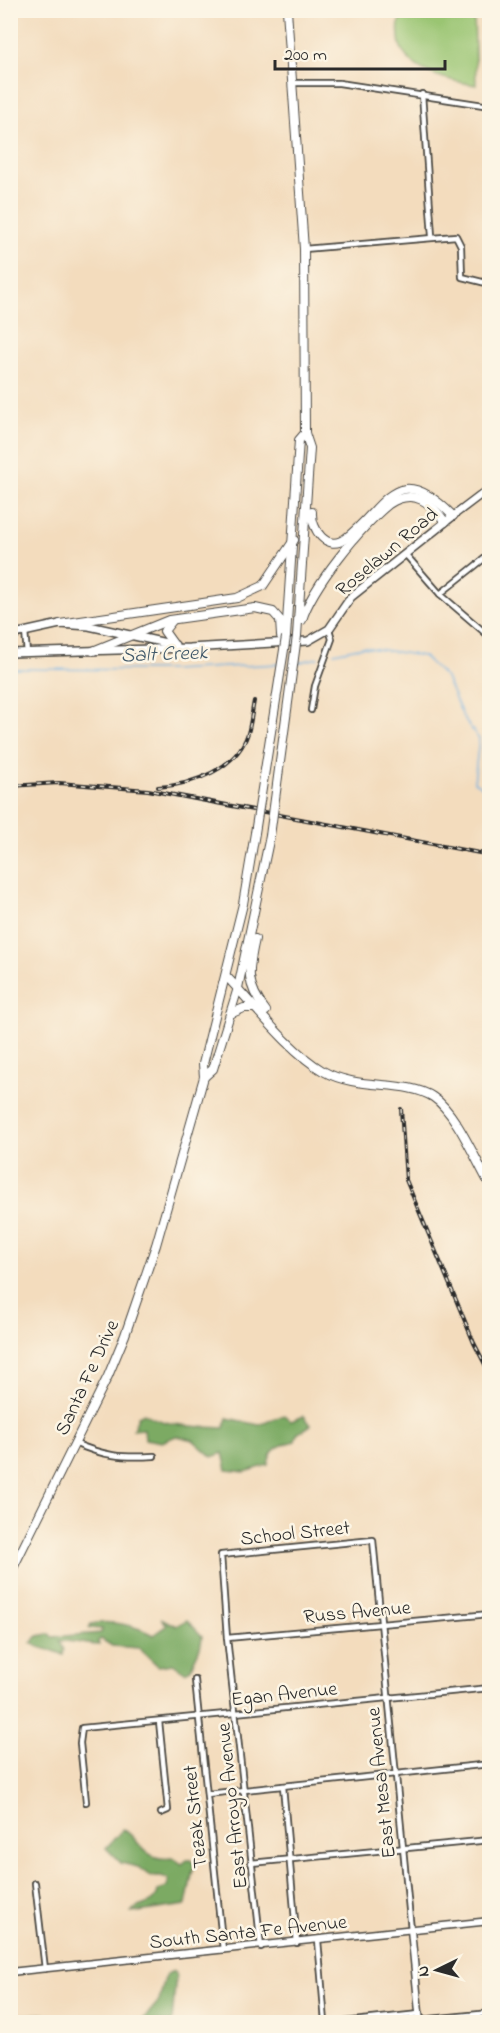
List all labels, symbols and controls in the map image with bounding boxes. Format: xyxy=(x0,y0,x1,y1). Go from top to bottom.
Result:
scale bar xyxy=(275,33,444,71)
text: 200 m xyxy=(284,43,327,69)
street label: Roselawn Road xyxy=(330,501,445,605)
water label: Salt Creek xyxy=(120,638,209,672)
street label: Santa Fe Drive xyxy=(49,1315,128,1441)
street label: School Street xyxy=(239,1514,352,1555)
street label: Russ Avenue xyxy=(302,1594,412,1633)
street label: Egan Avenue xyxy=(230,1675,339,1716)
street label: East Mesa Avenue xyxy=(360,1706,405,1860)
street label: East Arroyo Avenue xyxy=(210,1721,257,1890)
street label: Tezak Street xyxy=(177,1763,216,1870)
street label: South Santa Fe Avenue xyxy=(148,1909,349,1958)
north arrow xyxy=(407,1940,467,2000)
text: N xyxy=(412,1965,436,1978)

